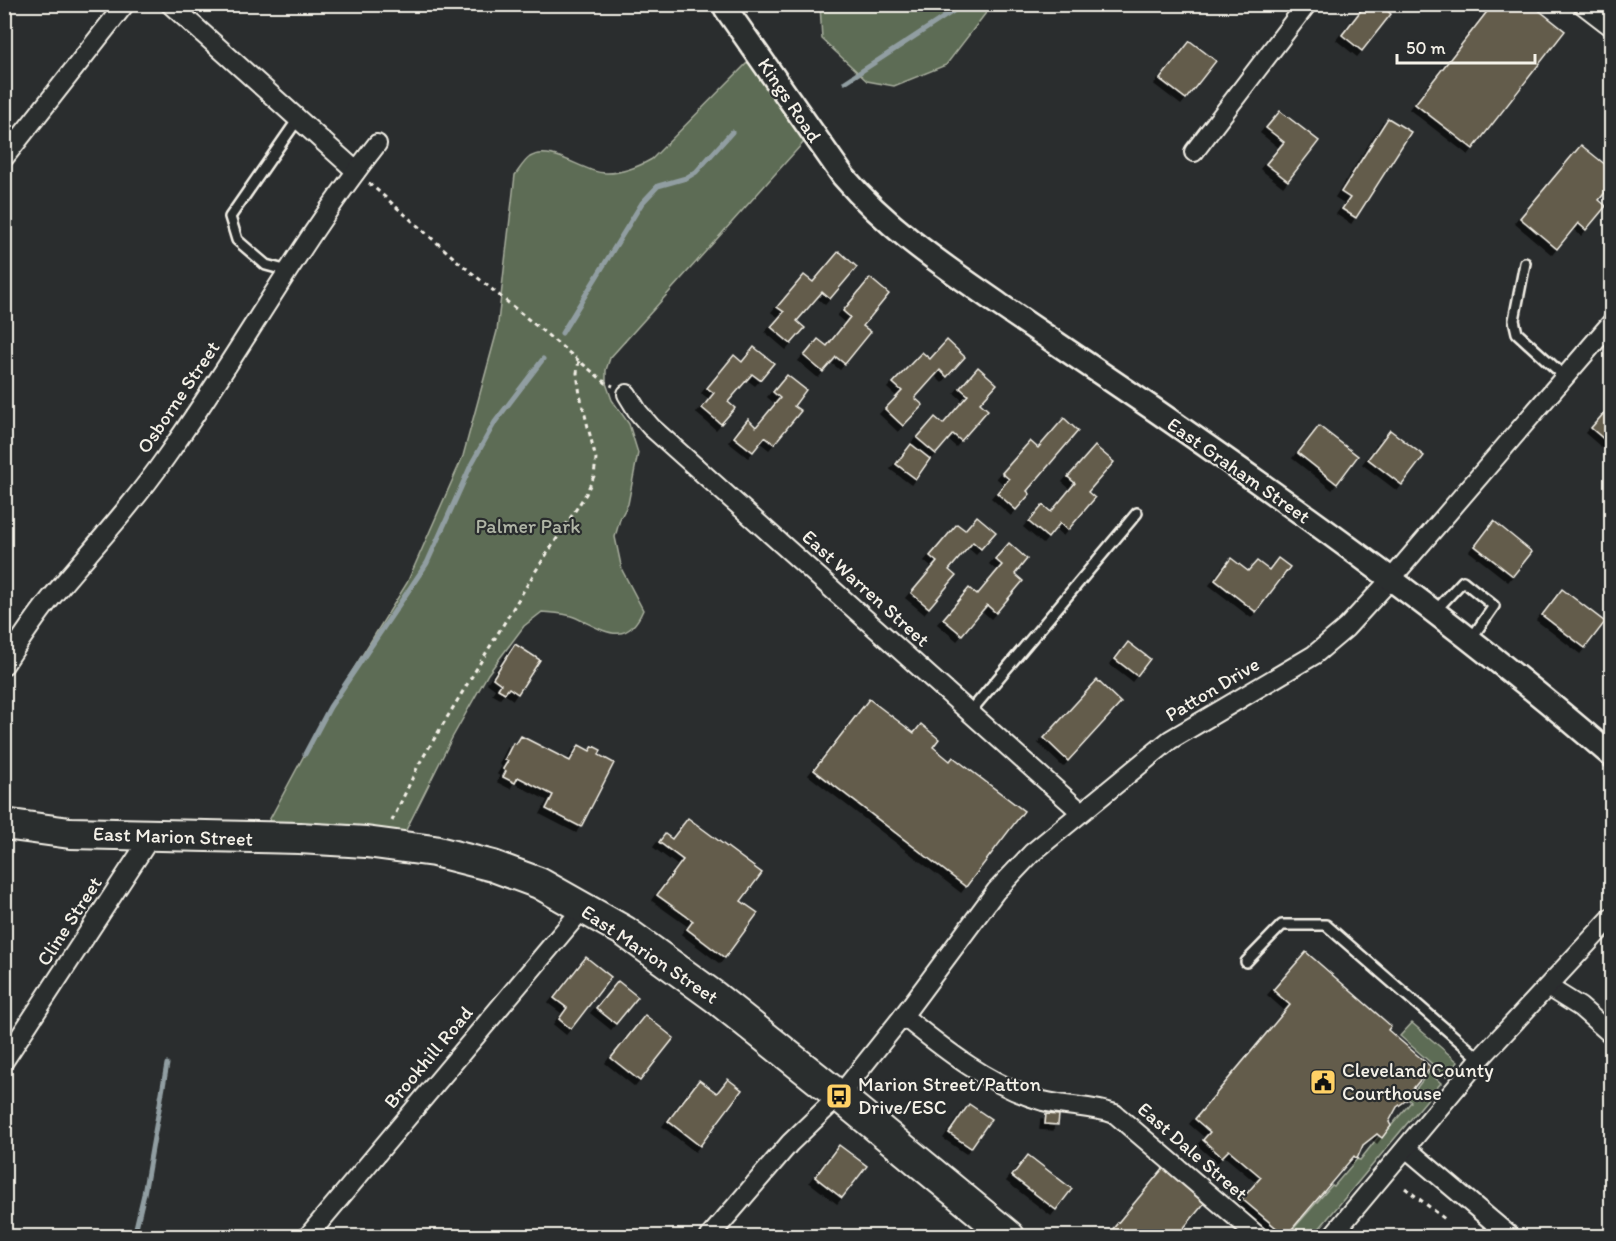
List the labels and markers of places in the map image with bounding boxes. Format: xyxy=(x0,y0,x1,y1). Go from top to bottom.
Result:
place label: Cleveland County Courthouse xyxy=(1342,1058,1494,1105)
public building icon: Cleveland County Courthouse xyxy=(1308,1067,1338,1097)
place label: Marion Street/Patton Drive/ESC xyxy=(858,1072,1041,1119)
bus stop icon: Marion Street/Patton Drive/ESC xyxy=(824,1081,854,1111)

